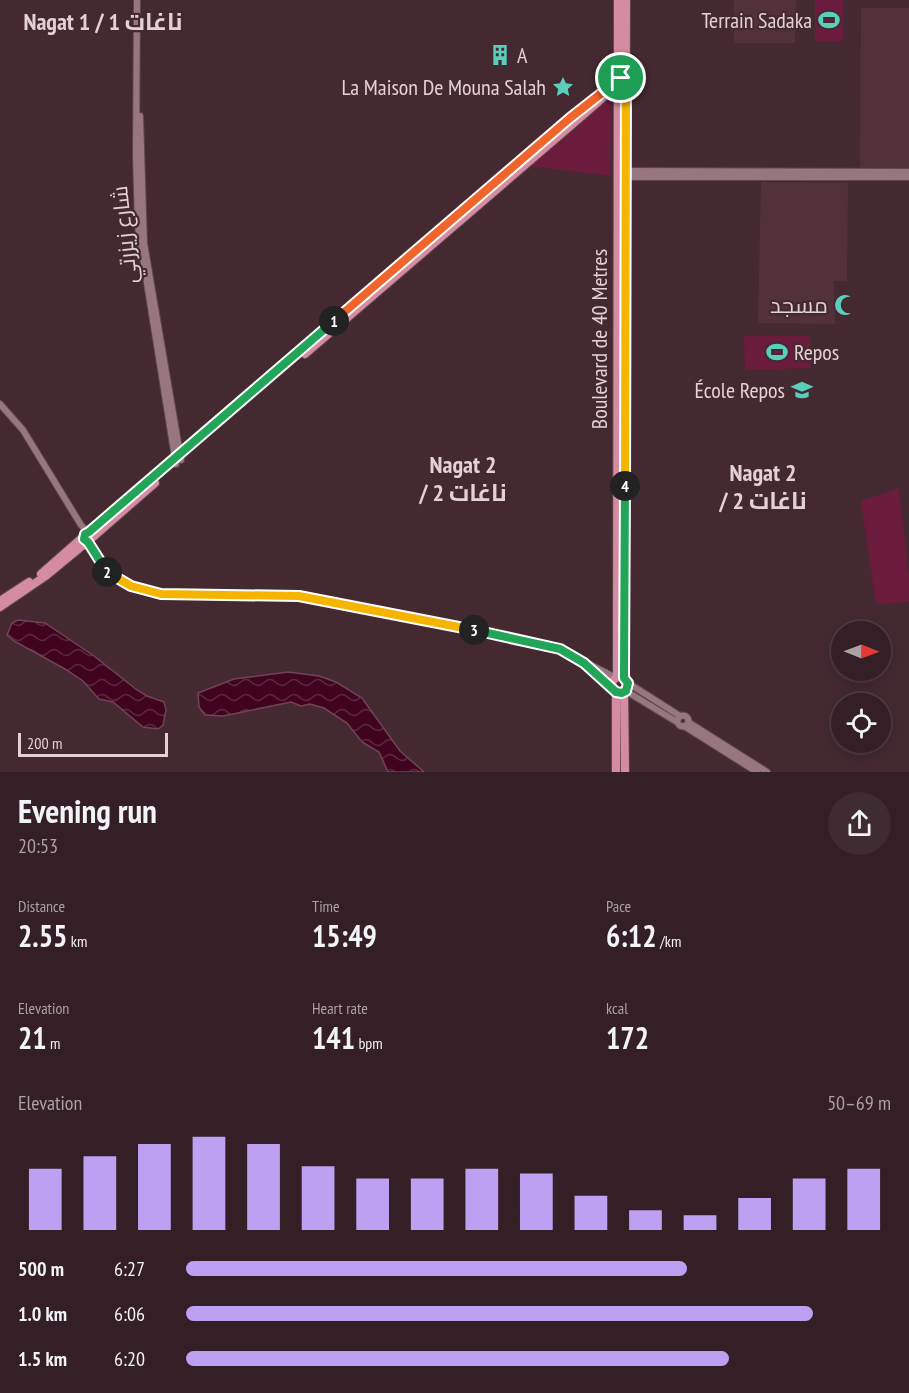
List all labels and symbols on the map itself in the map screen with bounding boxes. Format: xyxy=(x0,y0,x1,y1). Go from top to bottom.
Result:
district label: Nagat 1 / ناغات 1 xyxy=(23,6,183,37)
place label: Terrain Sadaka xyxy=(702,6,812,34)
sports icon: Terrain Sadaka xyxy=(817,8,841,32)
place label: A xyxy=(517,41,528,69)
building icon: A xyxy=(488,43,512,67)
pin xyxy=(595,52,646,103)
place label: La Maison De Mouna Salah xyxy=(342,73,546,101)
place icon: La Maison De Mouna Salah xyxy=(551,75,575,99)
street label: شارع زيزرتي xyxy=(105,184,146,285)
street label: Boulevard de 40 Metres xyxy=(585,249,613,429)
place label: مسجد xyxy=(770,291,828,319)
mosque icon: مسجد xyxy=(833,293,857,317)
pin: 1 xyxy=(319,306,349,336)
place label: Repos xyxy=(794,338,839,366)
sports icon: Repos xyxy=(765,340,789,364)
place label: École Repos xyxy=(694,376,785,404)
school or university icon: École Repos xyxy=(790,378,814,402)
district label: Nagat 2 / ناغات 2 xyxy=(418,449,507,508)
district label: Nagat 2 / ناغات 2 xyxy=(718,457,807,516)
pin: 4 xyxy=(610,471,640,501)
pin: 2 xyxy=(92,557,122,587)
pin: 3 xyxy=(459,615,489,645)
north arrow xyxy=(831,621,891,681)
scale bar xyxy=(18,730,168,758)

